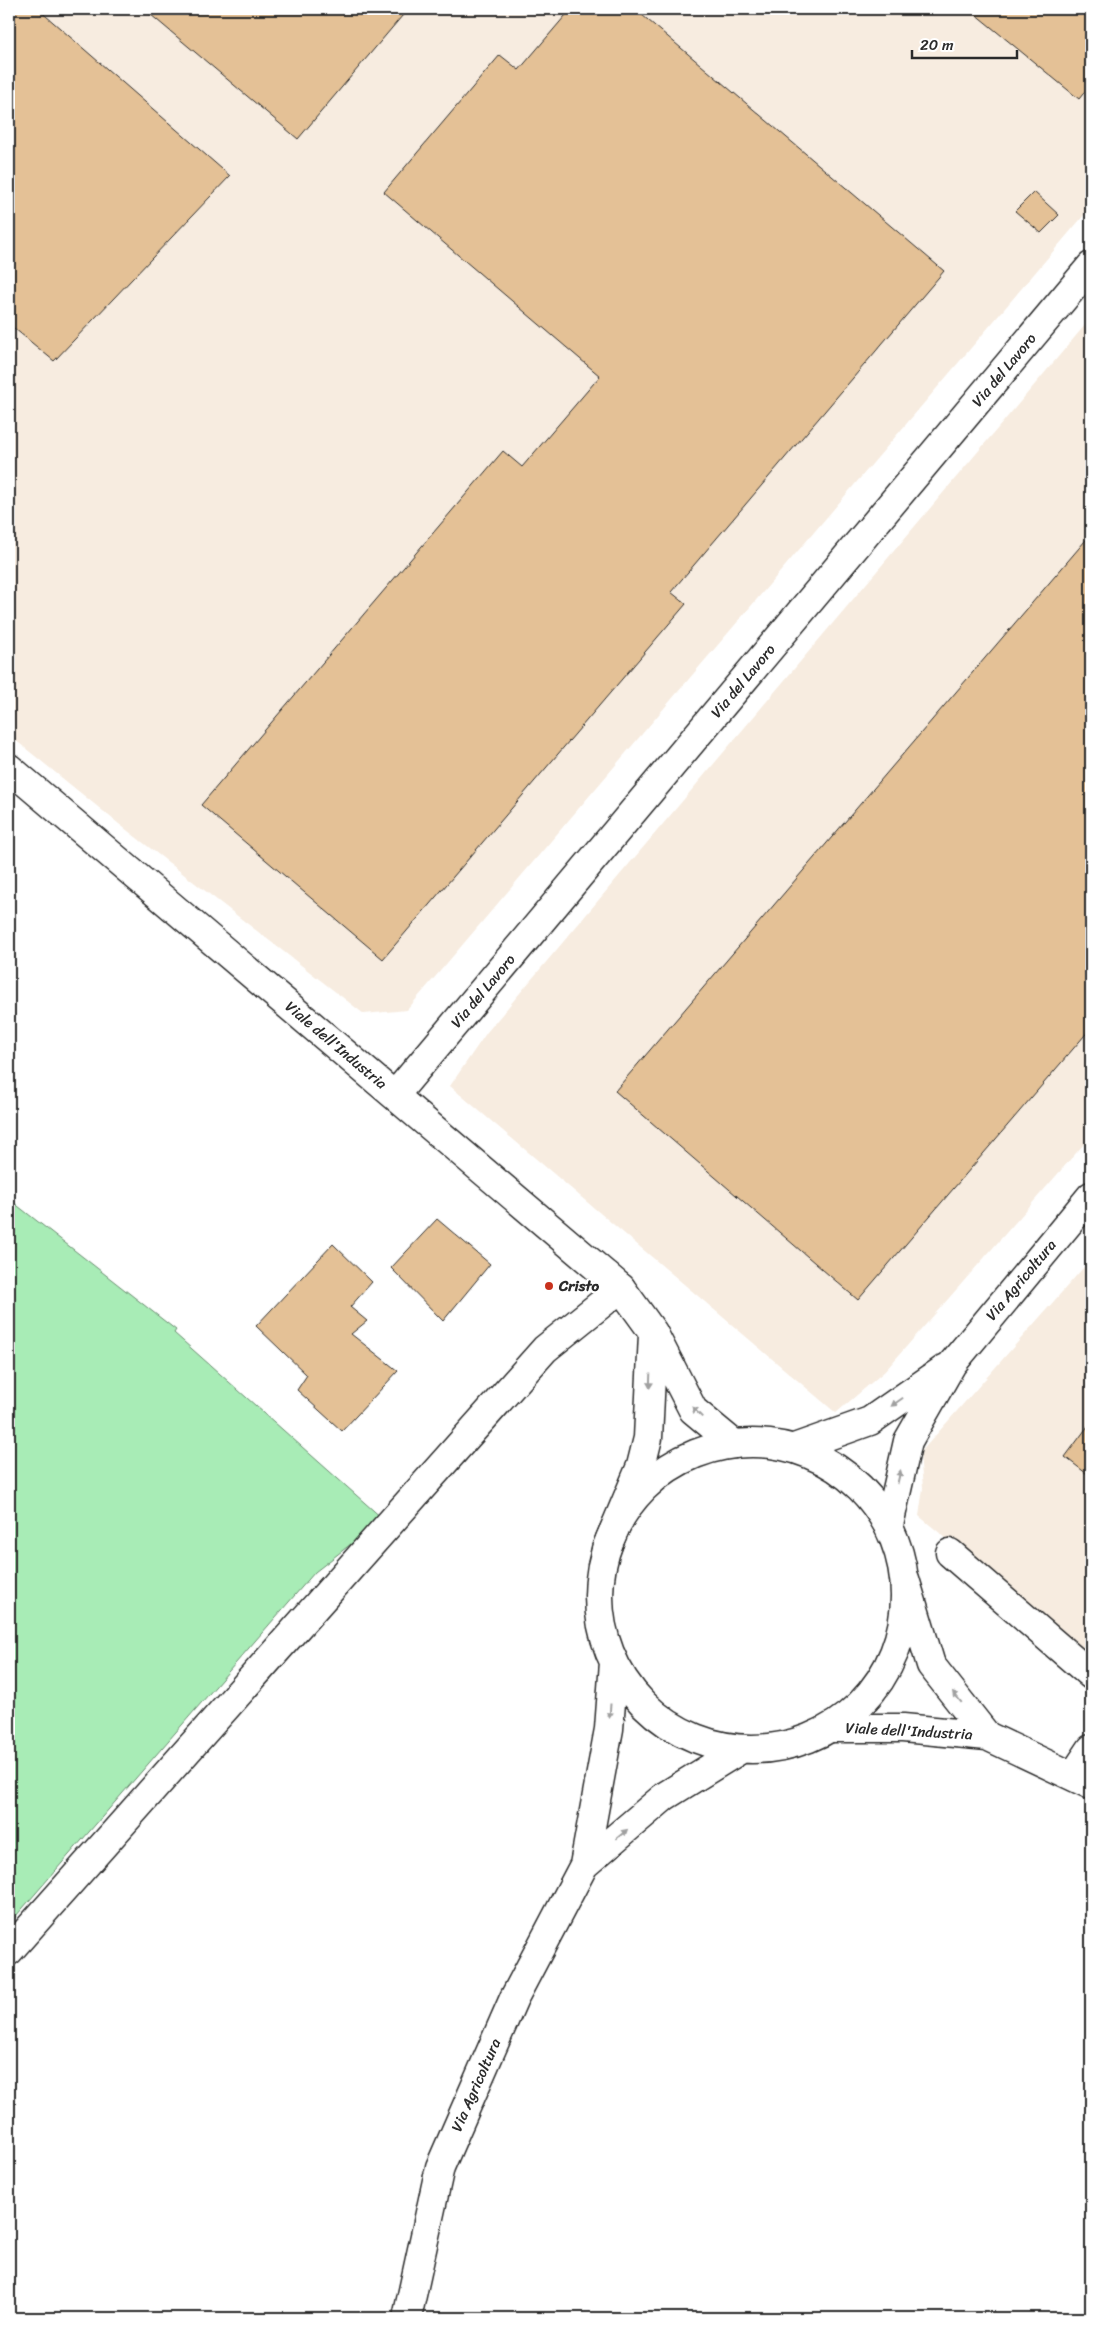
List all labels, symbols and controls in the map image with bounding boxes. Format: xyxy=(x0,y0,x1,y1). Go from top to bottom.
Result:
scale bar xyxy=(912,28,1018,60)
text: 20 m xyxy=(920,32,954,58)
street label: Via del Lavoro xyxy=(965,327,1043,413)
street label: Via del Lavoro xyxy=(704,638,782,724)
street label: Via del Lavoro xyxy=(444,948,522,1034)
street label: Viale dell'Industria xyxy=(279,994,393,1096)
street label: Via Agricoltura xyxy=(979,1233,1063,1327)
place label: Cristo xyxy=(558,1273,600,1299)
marker: Cristo xyxy=(543,1280,555,1292)
one-way arrow xyxy=(646,1373,654,1389)
one-way arrow xyxy=(890,1397,904,1407)
one-way arrow xyxy=(691,1406,703,1418)
one-way arrow xyxy=(896,1469,904,1485)
one-way arrow xyxy=(952,1691,963,1704)
one-way arrow xyxy=(606,1703,614,1719)
street label: Viale dell'Industria xyxy=(845,1715,974,1747)
one-way arrow xyxy=(615,1828,628,1839)
street label: Via Agricoltura xyxy=(444,2034,508,2136)

